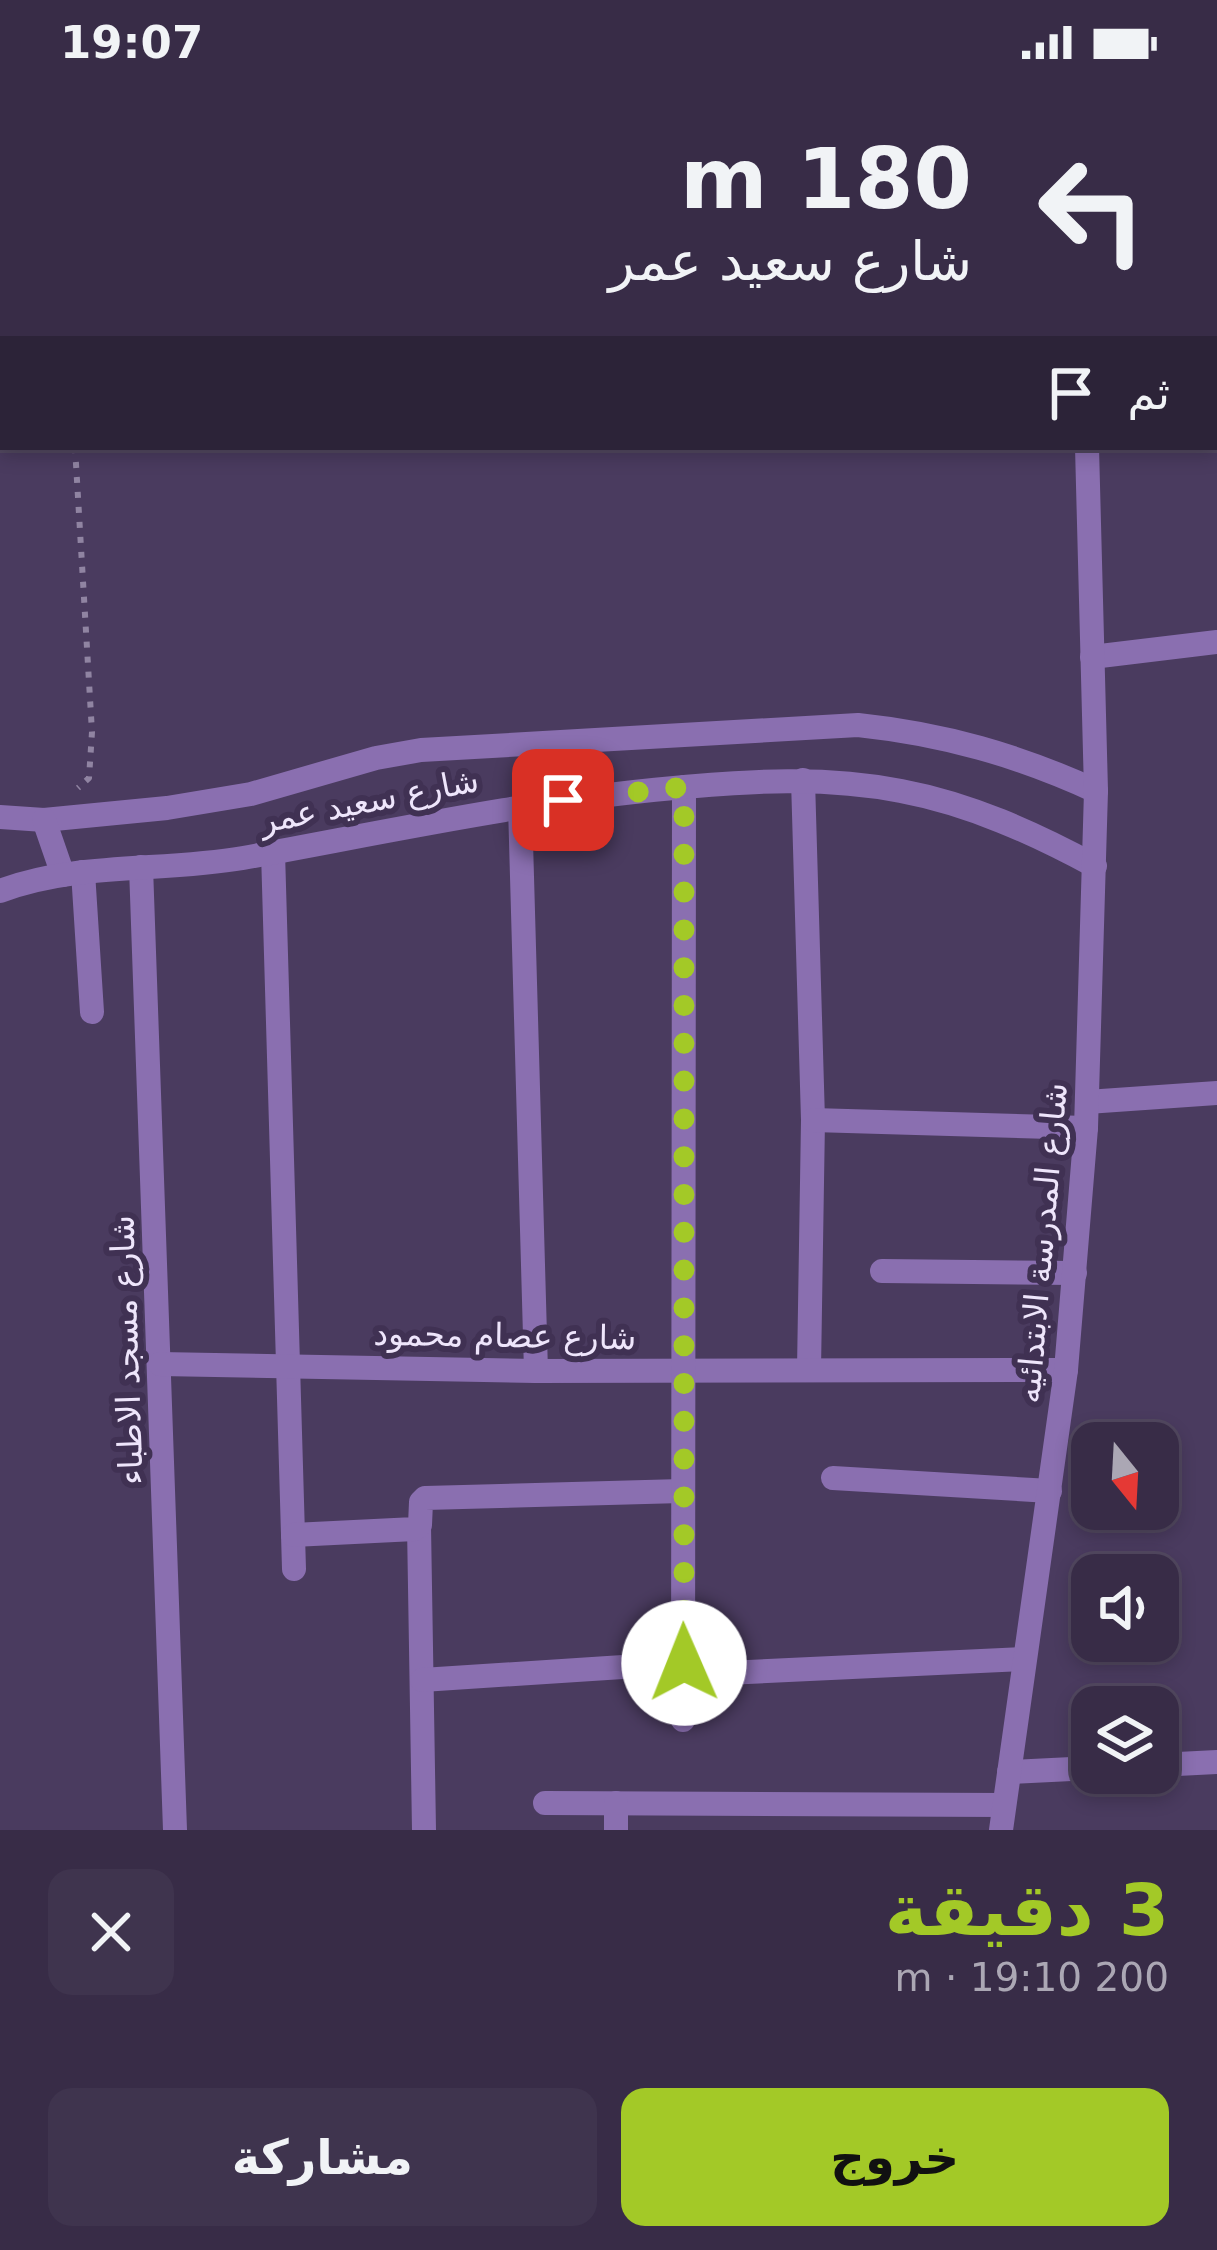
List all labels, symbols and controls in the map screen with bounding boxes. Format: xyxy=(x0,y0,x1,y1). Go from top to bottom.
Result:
text: 19:07 xyxy=(60,16,203,69)
text: 180 m xyxy=(680,130,972,228)
icon: left xyxy=(1014,132,1170,288)
text: شارع سعيد عمر xyxy=(609,230,972,293)
icon: arrive xyxy=(1038,360,1104,426)
text: ثم xyxy=(1128,367,1170,420)
pin xyxy=(512,749,614,851)
street label: شارع سعيد عمر xyxy=(254,760,482,841)
icon: arrive xyxy=(530,767,596,833)
street label: شارع المدرسة الابتدائيه xyxy=(1008,1081,1075,1405)
street label: شارع مسجد الاطباء xyxy=(102,1214,151,1486)
street label: شارع عصام محمود xyxy=(373,1314,637,1357)
north arrow xyxy=(1071,1422,1179,1530)
map controls xyxy=(1071,1422,1179,1794)
button: sound xyxy=(1071,1554,1179,1662)
position arrow xyxy=(621,1600,747,1726)
button: layers xyxy=(1071,1686,1179,1794)
text: 3 دقيقة xyxy=(885,1868,1169,1952)
button: close xyxy=(48,1869,174,1995)
text: 200 m · 19:10 xyxy=(895,1955,1169,2000)
button: مشاركة xyxy=(48,2088,597,2226)
button: خروج xyxy=(621,2088,1169,2226)

